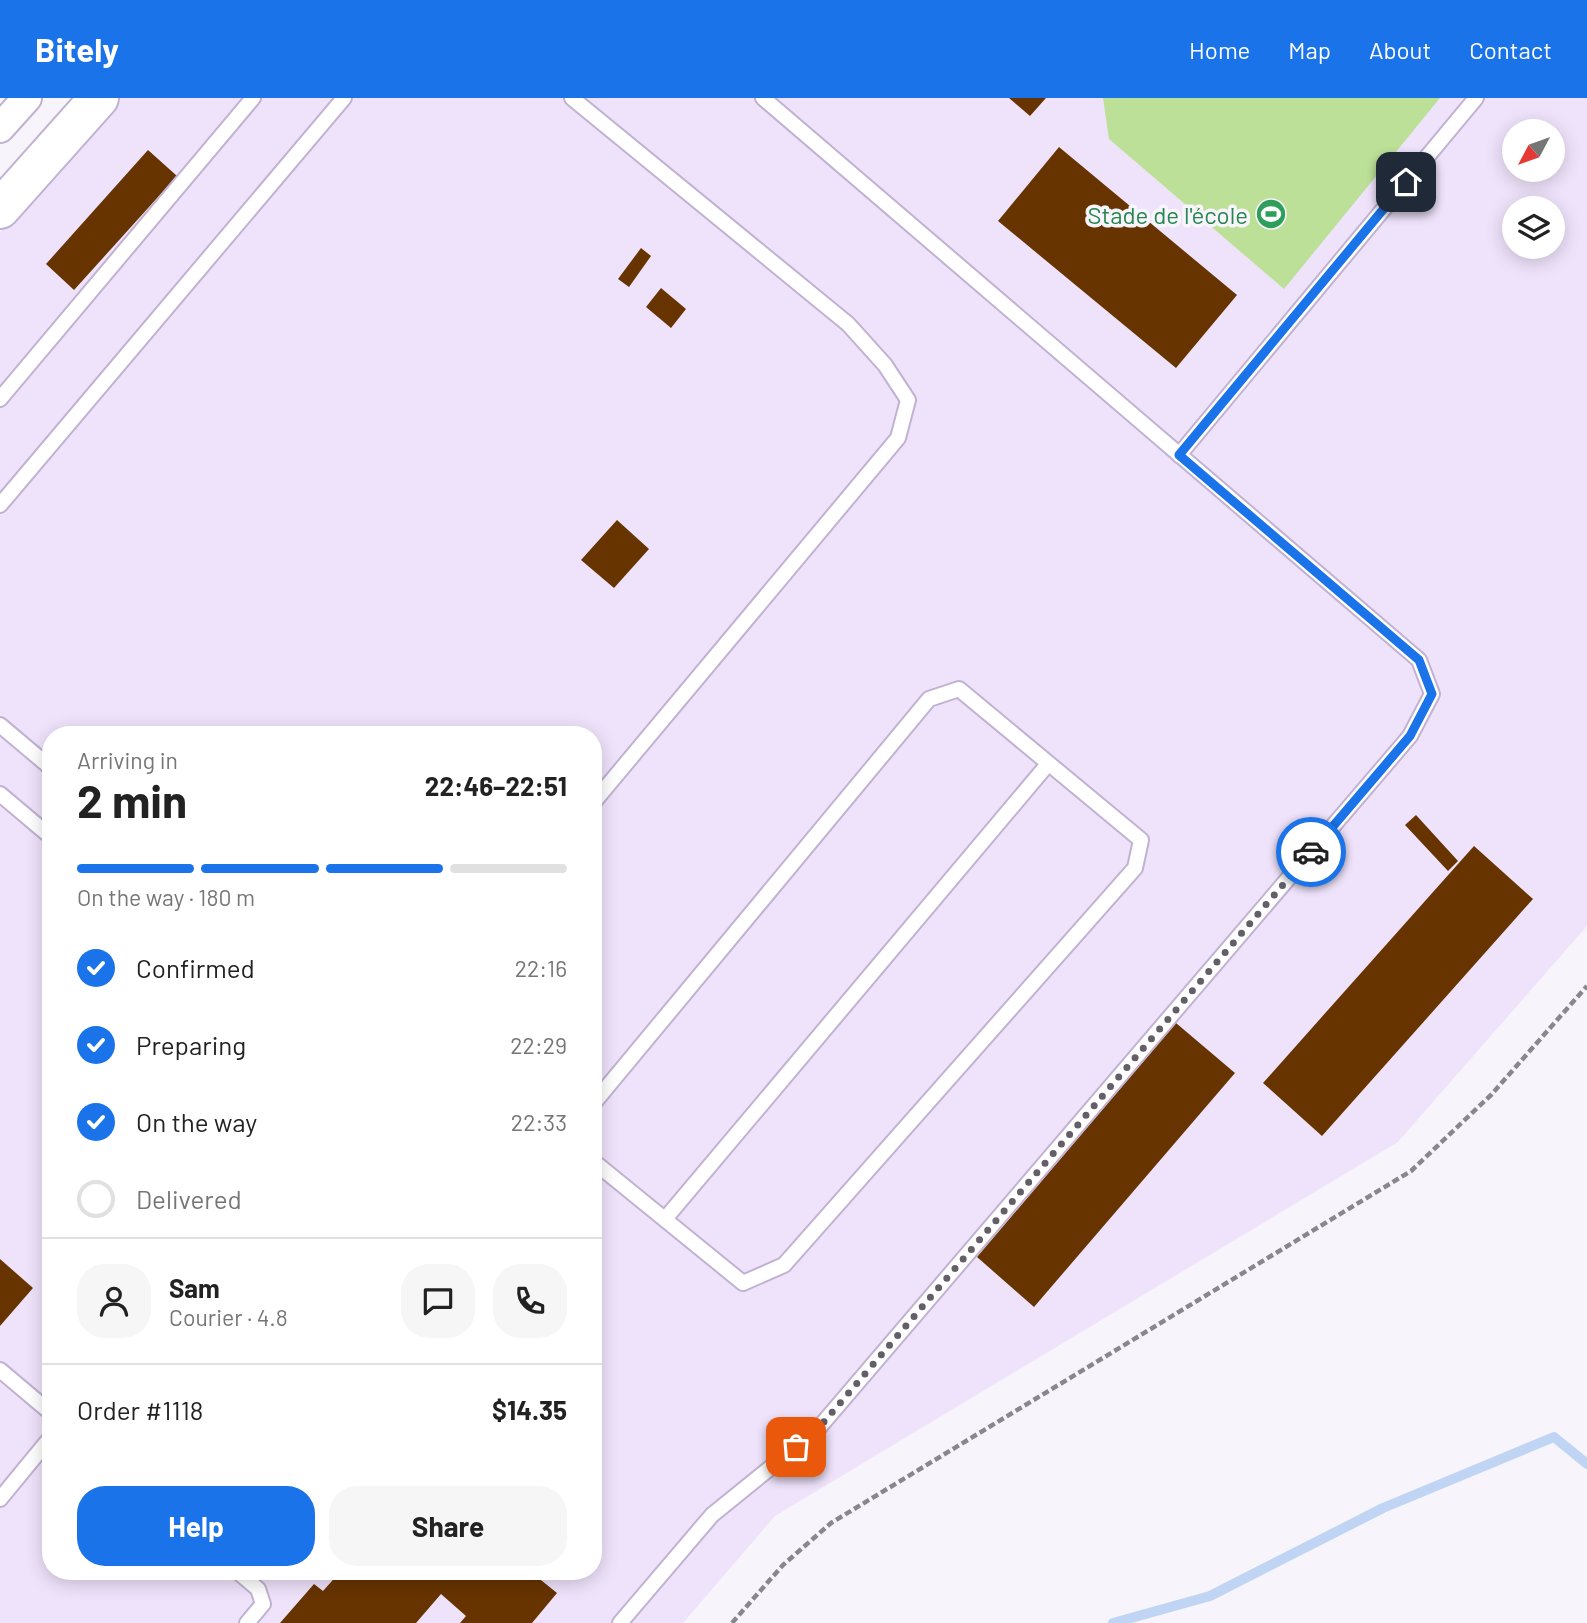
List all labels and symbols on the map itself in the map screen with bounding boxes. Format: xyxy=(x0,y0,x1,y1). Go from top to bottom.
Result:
north arrow xyxy=(1502,119,1564,182)
pin xyxy=(1376,152,1436,212)
sports icon: Stade de l'école xyxy=(1254,197,1288,231)
place label: Stade de l'école xyxy=(1088,200,1248,229)
courier xyxy=(1276,817,1346,887)
pin xyxy=(766,1417,826,1477)

